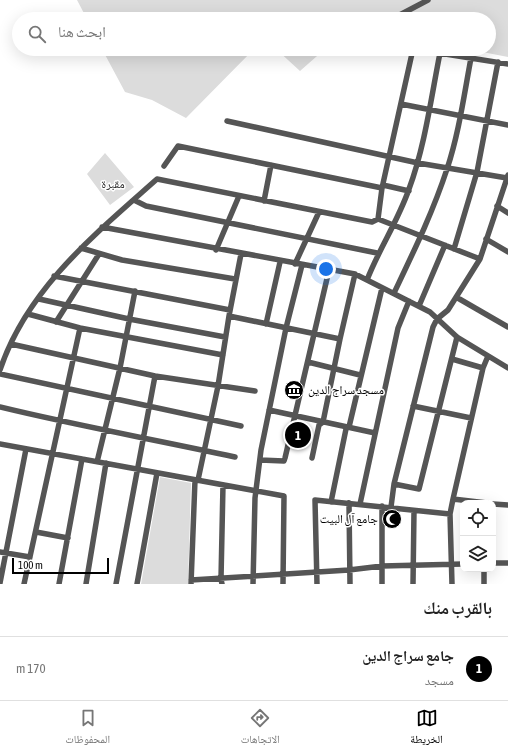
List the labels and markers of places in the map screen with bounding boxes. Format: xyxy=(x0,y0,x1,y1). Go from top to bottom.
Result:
museum icon: مسجد سراج الدين xyxy=(283,379,305,401)
place label: مسجد سراج الدين xyxy=(308,383,384,397)
pin: 1 xyxy=(285,420,311,450)
mosque icon: جامع آل البيت xyxy=(381,508,403,530)
place label: جامع آل البيت xyxy=(320,512,378,526)

